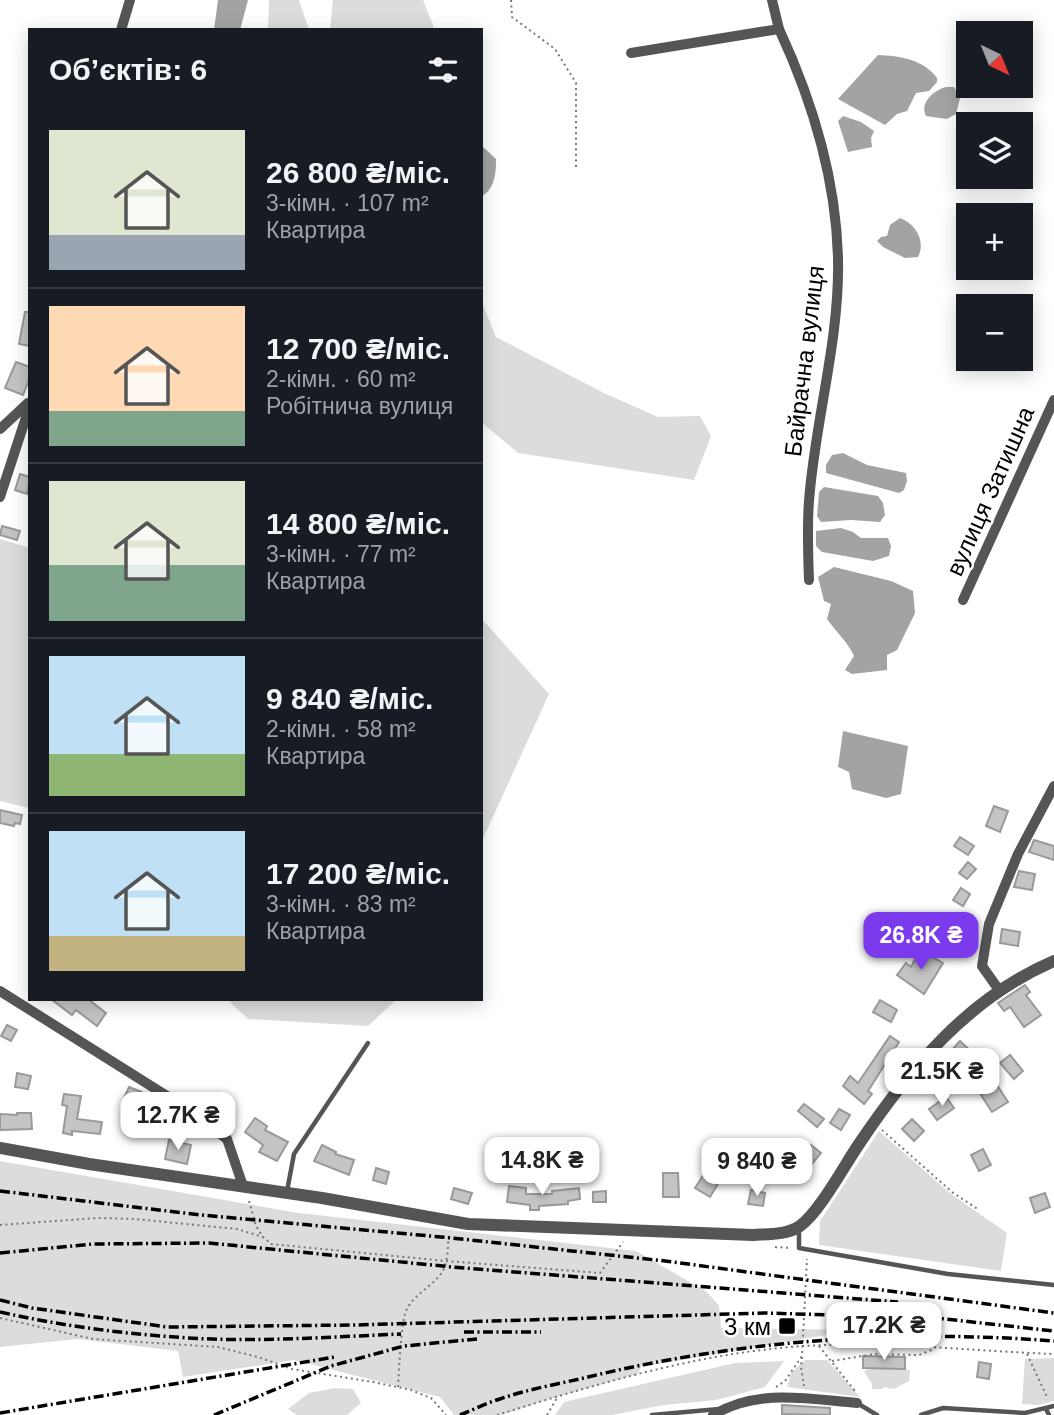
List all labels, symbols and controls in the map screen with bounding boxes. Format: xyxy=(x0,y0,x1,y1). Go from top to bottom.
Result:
north arrow xyxy=(956,21,1032,98)
map controls xyxy=(956,21,1033,371)
icon: filters xyxy=(424,51,462,89)
text: Об’єктів: 6 xyxy=(49,53,207,86)
button: layers xyxy=(956,112,1033,189)
text: 26 800 ₴/міс. xyxy=(266,156,450,189)
icon: home xyxy=(105,158,189,242)
text: 3-кімн. · 107 m² xyxy=(266,190,429,216)
button: + xyxy=(956,203,1033,280)
text: Квартира xyxy=(266,217,365,243)
street label: Байрачна вулиця xyxy=(779,264,829,458)
button: − xyxy=(956,294,1033,371)
text: 12 700 ₴/міс. xyxy=(266,332,450,365)
icon: home xyxy=(105,334,189,418)
text: 2-кімн. · 60 m² xyxy=(266,366,416,392)
text: Робітнича вулиця xyxy=(266,393,453,419)
street label: вулиця Затишна xyxy=(941,402,1040,580)
text: 14 800 ₴/міс. xyxy=(266,507,450,540)
icon: home xyxy=(105,509,189,593)
text: 3-кімн. · 77 m² xyxy=(266,541,416,567)
text: Квартира xyxy=(266,568,365,594)
text: 9 840 ₴/міс. xyxy=(266,682,433,715)
icon: home xyxy=(105,684,189,768)
text: 2-кімн. · 58 m² xyxy=(266,716,416,742)
text: Квартира xyxy=(266,743,365,769)
text: 17 200 ₴/міс. xyxy=(266,857,450,890)
icon: home xyxy=(105,859,189,943)
text: 3-кімн. · 83 m² xyxy=(266,891,416,917)
pin: 26.8K ₴ xyxy=(856,912,986,972)
text: Квартира xyxy=(266,918,365,944)
text: 26.8K ₴ xyxy=(879,922,963,948)
pin: 21.5K ₴ xyxy=(877,1048,1007,1108)
text: 21.5K ₴ xyxy=(900,1058,984,1084)
pin: 12.7K ₴ xyxy=(113,1092,243,1152)
text: 12.7K ₴ xyxy=(136,1102,220,1128)
pin: 14.8K ₴ xyxy=(477,1138,607,1197)
pin: 9 840 ₴ xyxy=(692,1138,822,1198)
text: 14.8K ₴ xyxy=(500,1147,584,1173)
text: 9 840 ₴ xyxy=(717,1148,797,1174)
pin: 17.2K ₴ xyxy=(819,1302,949,1362)
text: 17.2K ₴ xyxy=(842,1312,926,1338)
place label: 3 км xyxy=(724,1313,771,1340)
marker: 3 км xyxy=(777,1316,797,1336)

